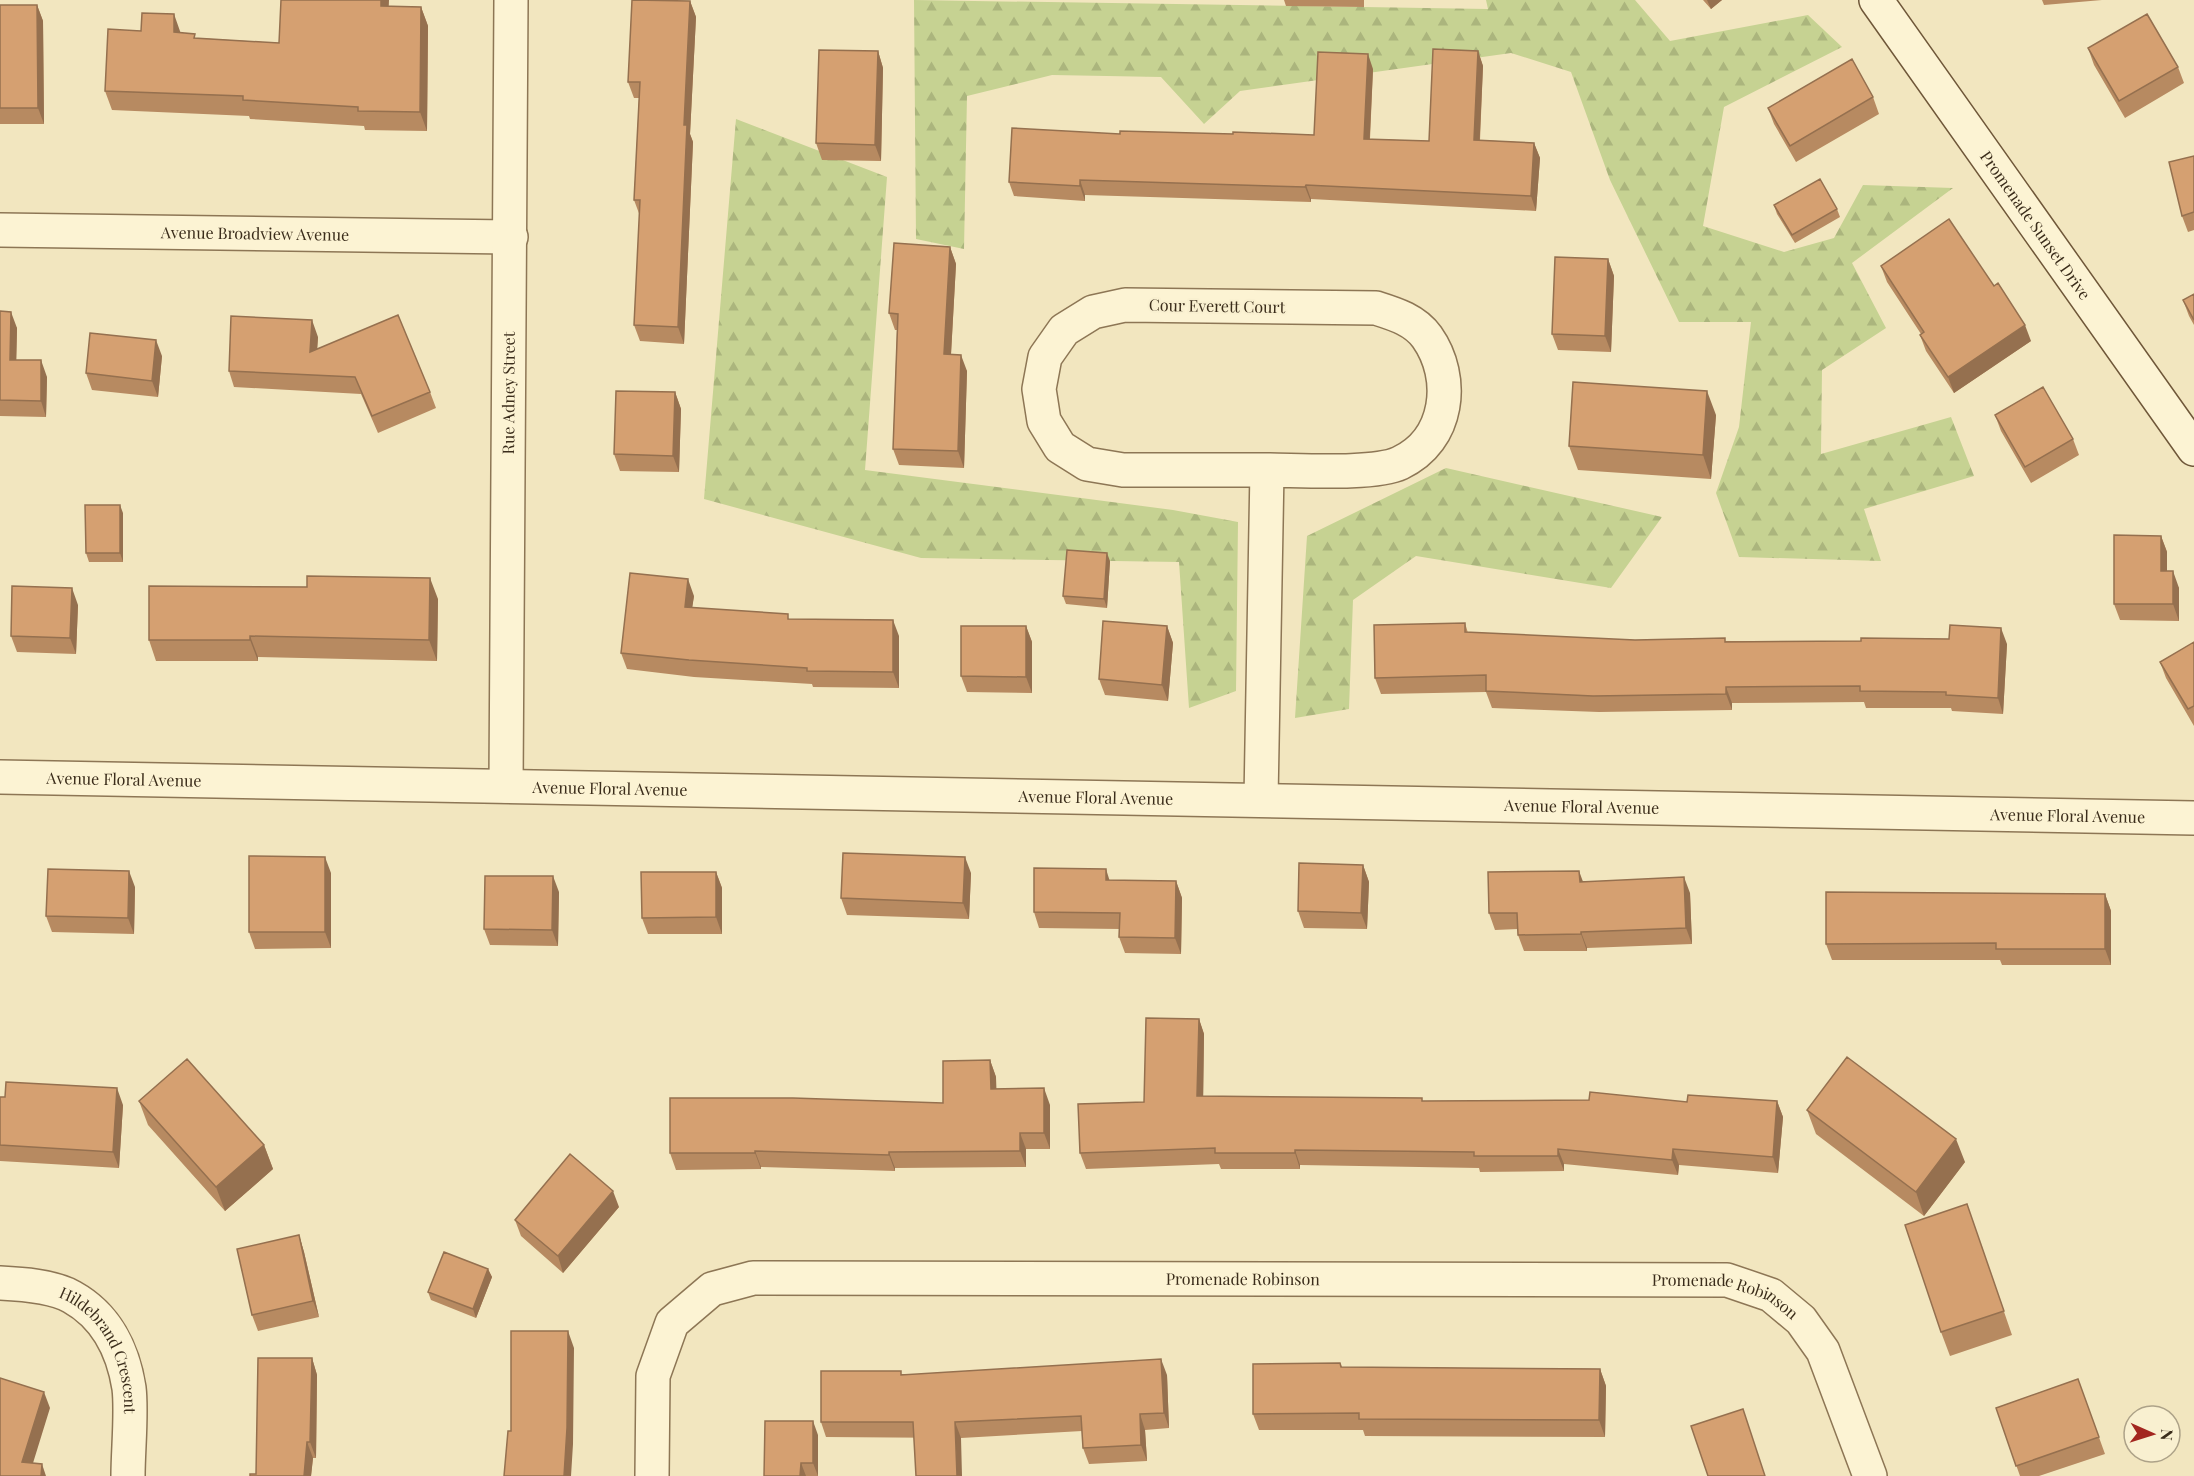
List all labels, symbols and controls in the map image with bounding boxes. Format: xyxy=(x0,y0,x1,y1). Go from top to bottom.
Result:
street label: Promenade Sunset Drive xyxy=(1976,146,2096,303)
street label: Avenue Broadview Avenue xyxy=(160,221,349,245)
street label: Cour Everett Court xyxy=(1149,294,1286,317)
street label: Rue Adney Street xyxy=(497,331,519,454)
street label: Avenue Floral Avenue xyxy=(45,767,202,791)
street label: Avenue Floral Avenue xyxy=(531,776,688,800)
street label: Avenue Floral Avenue xyxy=(1017,785,1174,809)
street label: Avenue Floral Avenue xyxy=(1503,794,1659,818)
street label: Avenue Floral Avenue xyxy=(1989,803,2145,827)
street label: Promenade Robinson xyxy=(1166,1268,1320,1289)
street label: Promenade Robinson xyxy=(1652,1269,1803,1324)
street label: Hildebrand Crescent xyxy=(56,1281,141,1414)
north arrow xyxy=(2122,1404,2182,1464)
text: N xyxy=(2157,1428,2178,1442)

